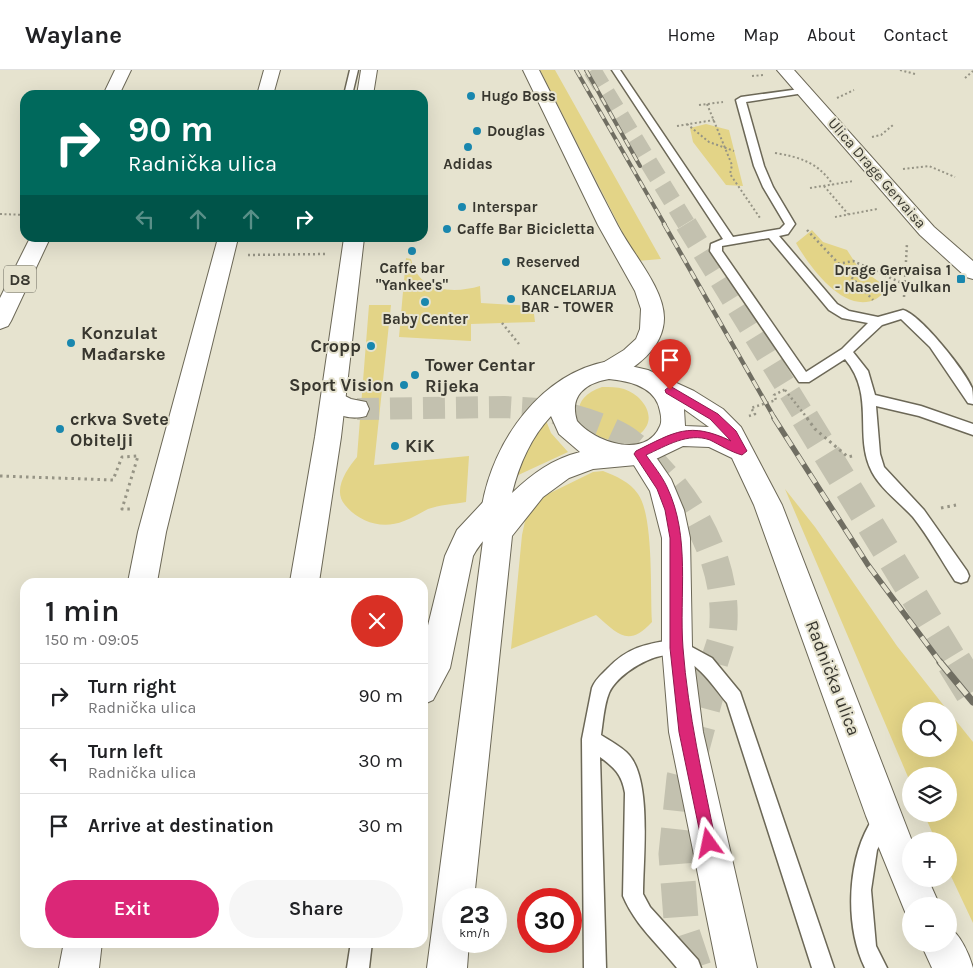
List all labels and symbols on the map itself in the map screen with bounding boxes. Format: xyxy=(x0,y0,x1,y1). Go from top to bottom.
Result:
place label: Hugo Boss xyxy=(481,87,556,105)
marker: Hugo Boss xyxy=(465,90,477,102)
street label: Ulica Drage Gervaisa xyxy=(824,114,930,232)
place label: Douglas xyxy=(487,122,545,140)
marker: Douglas xyxy=(471,125,483,137)
marker: Adidas xyxy=(462,141,474,153)
place label: Adidas xyxy=(443,155,493,173)
place label: Interspar xyxy=(472,198,538,216)
marker: Interspar xyxy=(456,201,468,213)
place label: Caffe Bar Bicicletta xyxy=(457,220,595,238)
marker: Caffe Bar Bicicletta xyxy=(441,223,453,235)
marker: Caffe bar "Yankee's" xyxy=(406,245,418,257)
place label: Reserved xyxy=(516,253,580,271)
marker: Reserved xyxy=(500,256,512,268)
place label: Caffe bar "Yankee's" xyxy=(376,259,449,294)
place label: Drage Gervaisa 1 - Naselje Vulkan xyxy=(834,261,951,296)
road number: D8 xyxy=(4,265,36,292)
marker: Drage Gervaisa 1 - Naselje Vulkan xyxy=(955,273,967,285)
place label: KANCELARIJA BAR - TOWER xyxy=(521,281,617,316)
marker: KANCELARIJA BAR - TOWER xyxy=(505,293,517,305)
marker: Baby Center xyxy=(419,296,431,308)
place label: Baby Center xyxy=(382,310,468,328)
place label: Konzulat Mađarske xyxy=(81,322,166,365)
place label: Cropp xyxy=(310,335,361,357)
marker: Konzulat Mađarske xyxy=(65,337,77,349)
pin xyxy=(649,339,691,390)
marker: Cropp xyxy=(365,340,377,352)
place label: Tower Centar Rijeka xyxy=(425,354,535,397)
marker: Tower Centar Rijeka xyxy=(409,369,421,381)
place label: Sport Vision xyxy=(289,374,394,396)
marker: Sport Vision xyxy=(398,379,410,391)
place label: crkva Svete Obitelji xyxy=(70,408,169,451)
marker: crkva Svete Obitelji xyxy=(54,423,66,435)
place label: KiK xyxy=(405,435,435,457)
marker: KiK xyxy=(389,440,401,452)
street label: Radnička ulica xyxy=(801,617,865,739)
position arrow xyxy=(682,816,734,868)
speed limit sign: 30 xyxy=(517,888,582,953)

